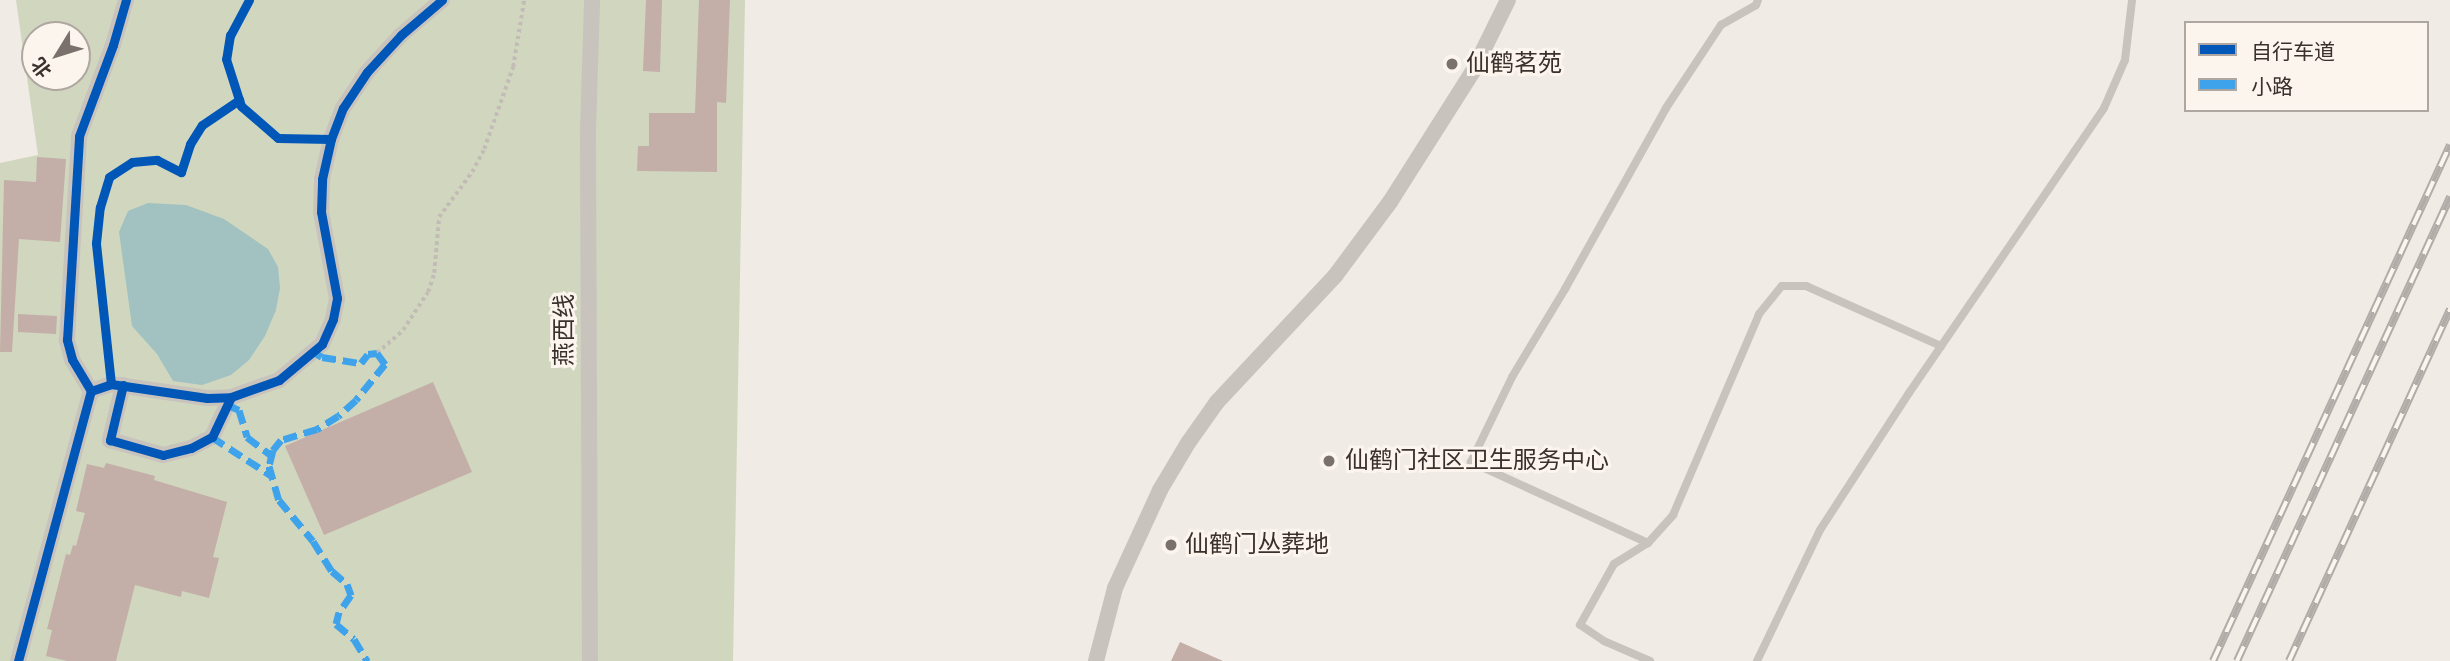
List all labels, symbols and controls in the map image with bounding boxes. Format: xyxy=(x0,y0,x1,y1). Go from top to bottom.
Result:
north arrow xyxy=(21,21,91,91)
legend xyxy=(2184,21,2429,112)
text: 自行车道 xyxy=(2251,40,2335,64)
place label: 仙鹤茗苑 xyxy=(1466,50,1562,78)
text: 北 xyxy=(27,53,56,82)
marker: 仙鹤茗苑 xyxy=(1444,56,1460,72)
text: 小路 xyxy=(2251,75,2293,99)
street label: 燕西线 xyxy=(551,294,579,366)
place label: 仙鹤门社区卫生服务中心 xyxy=(1345,447,1609,475)
marker: 仙鹤门社区卫生服务中心 xyxy=(1319,451,1339,471)
place label: 仙鹤门丛葬地 xyxy=(1185,531,1329,559)
marker: 仙鹤门丛葬地 xyxy=(1163,537,1179,553)

